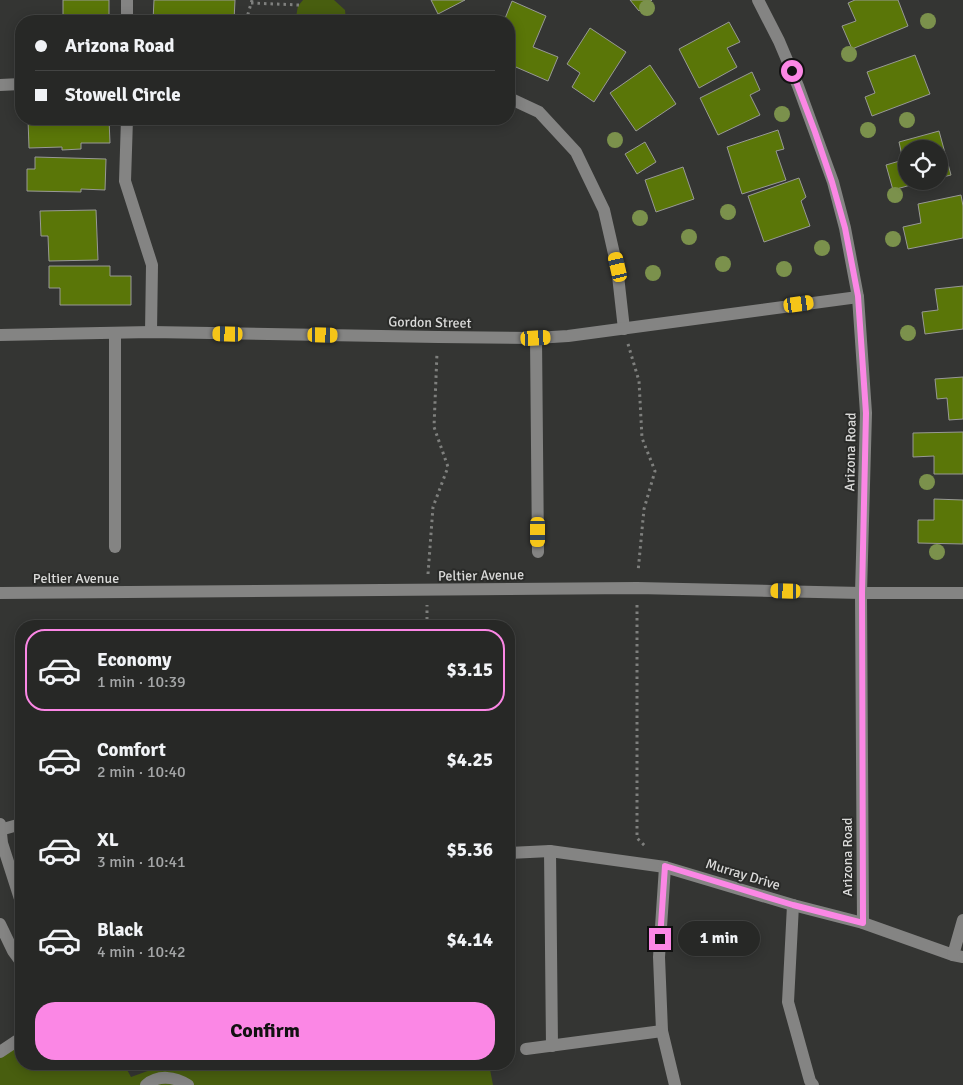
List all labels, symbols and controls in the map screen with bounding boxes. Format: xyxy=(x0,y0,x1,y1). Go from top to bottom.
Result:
text: Arizona Road xyxy=(65,34,175,58)
route start xyxy=(781,60,803,82)
text: Stowell Circle xyxy=(65,83,181,107)
map controls xyxy=(898,140,948,190)
button: locate xyxy=(898,140,948,190)
car xyxy=(607,251,628,283)
car xyxy=(783,294,814,314)
street label: Gordon Street xyxy=(388,313,472,332)
car xyxy=(212,326,243,342)
car xyxy=(307,327,338,343)
car xyxy=(520,330,551,346)
street label: Arizona Road xyxy=(841,412,860,492)
car xyxy=(530,517,545,547)
street label: Peltier Avenue xyxy=(438,566,524,585)
street label: Peltier Avenue xyxy=(33,570,119,587)
car xyxy=(770,583,801,599)
icon: car xyxy=(37,648,82,693)
text: Economy xyxy=(97,648,171,672)
text: $3.15 xyxy=(447,658,493,682)
text: 1 min · 10:39 xyxy=(97,672,186,692)
icon: car xyxy=(37,738,82,783)
text: Comfort xyxy=(97,738,166,762)
text: $4.25 xyxy=(447,748,493,772)
text: 2 min · 10:40 xyxy=(97,762,186,782)
street label: Arizona Road xyxy=(839,818,856,896)
icon: car xyxy=(37,828,82,873)
text: XL xyxy=(97,828,119,852)
text: $5.36 xyxy=(447,838,493,862)
text: 3 min · 10:41 xyxy=(97,852,186,872)
street label: Murray Drive xyxy=(704,855,782,894)
icon: car xyxy=(37,918,82,963)
text: Black xyxy=(97,918,143,942)
callout: 1 min xyxy=(678,922,760,956)
text: $4.14 xyxy=(447,928,493,952)
route end xyxy=(649,928,671,950)
text: 1 min xyxy=(700,928,738,948)
text: 4 min · 10:42 xyxy=(97,942,186,962)
button: Confirm xyxy=(35,1002,495,1060)

